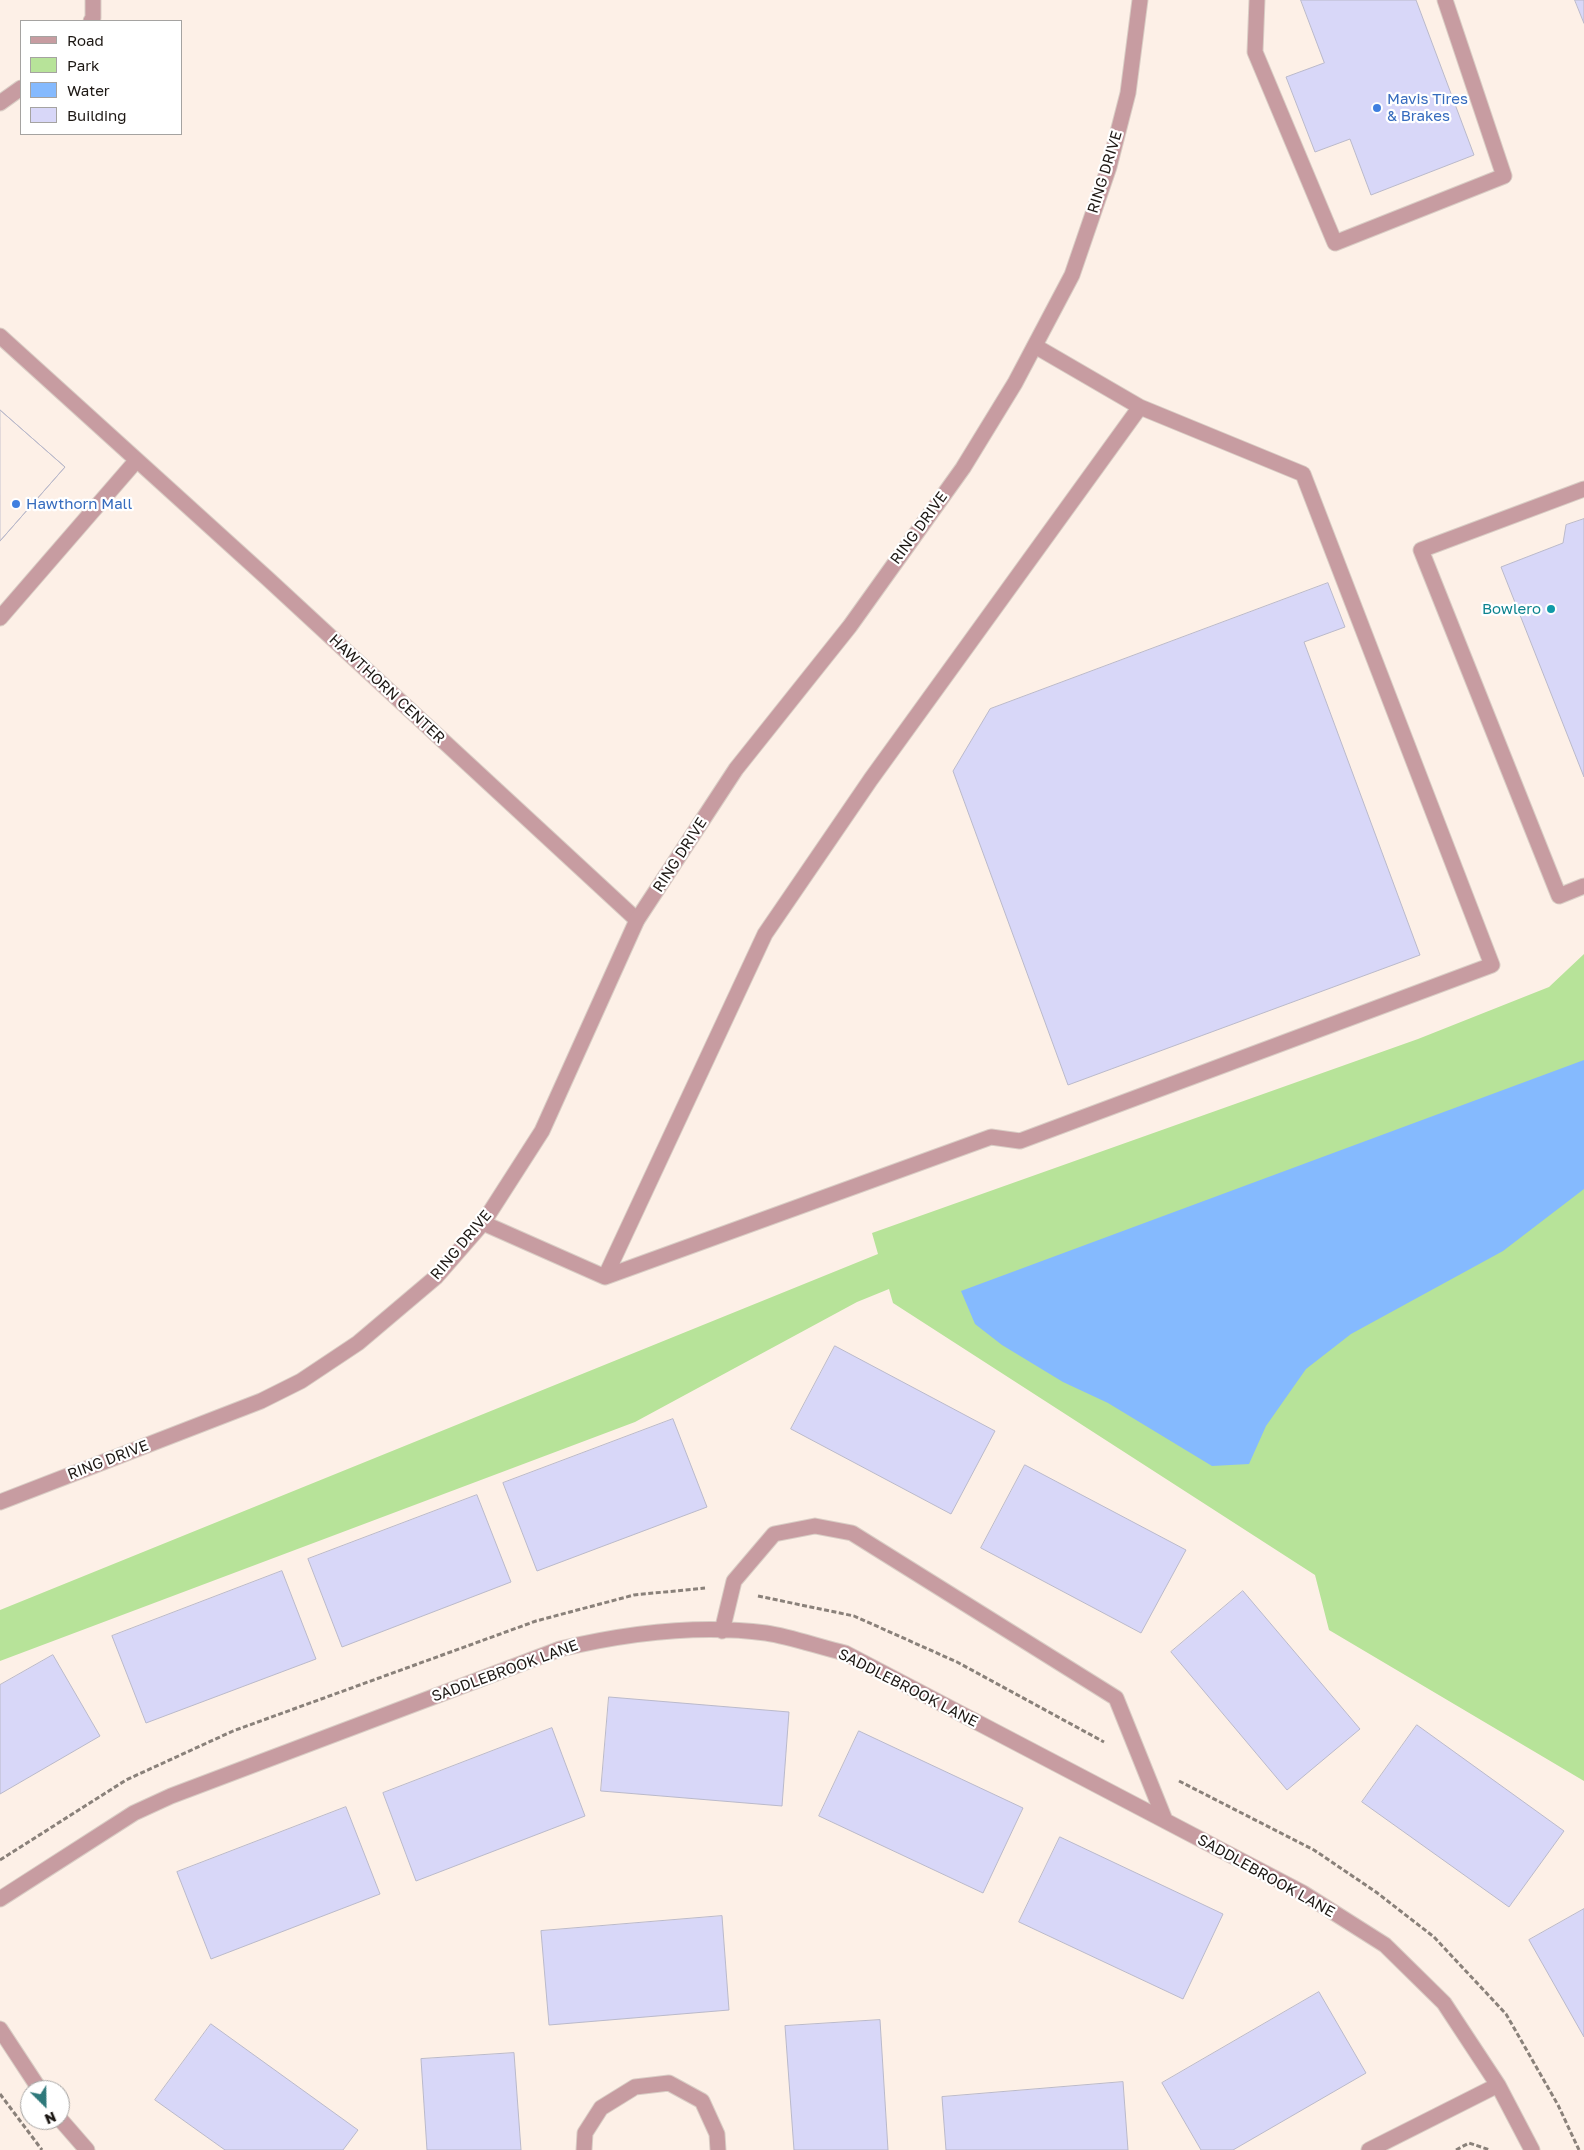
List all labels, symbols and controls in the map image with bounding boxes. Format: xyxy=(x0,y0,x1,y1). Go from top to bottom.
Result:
legend xyxy=(20,20,182,135)
text: Road xyxy=(67,31,104,49)
text: Park xyxy=(67,56,99,74)
text: Water xyxy=(67,81,110,99)
place label: Mavis Tires & Brakes xyxy=(1387,90,1468,125)
marker: Mavis Tires & Brakes xyxy=(1371,102,1383,114)
text: Building xyxy=(67,106,127,124)
street label: RING DRIVE xyxy=(1084,129,1126,215)
street label: RING DRIVE xyxy=(887,488,951,568)
place label: Hawthorn Mall xyxy=(26,495,132,513)
marker: Hawthorn Mall xyxy=(10,498,22,510)
place label: Bowlero xyxy=(1482,600,1541,618)
marker: Bowlero xyxy=(1545,603,1557,615)
street label: HAWTHORN CENTER xyxy=(325,631,449,747)
street label: RING DRIVE xyxy=(649,814,711,896)
street label: RING DRIVE xyxy=(427,1207,495,1283)
street label: RING DRIVE xyxy=(65,1436,151,1484)
street label: SADDLEBROOK LANE xyxy=(429,1636,581,1706)
street label: SADDLEBROOK LANE xyxy=(835,1645,981,1731)
street label: SADDLEBROOK LANE xyxy=(1194,1831,1338,1921)
north arrow xyxy=(20,2080,70,2130)
text: N xyxy=(42,2108,59,2128)

